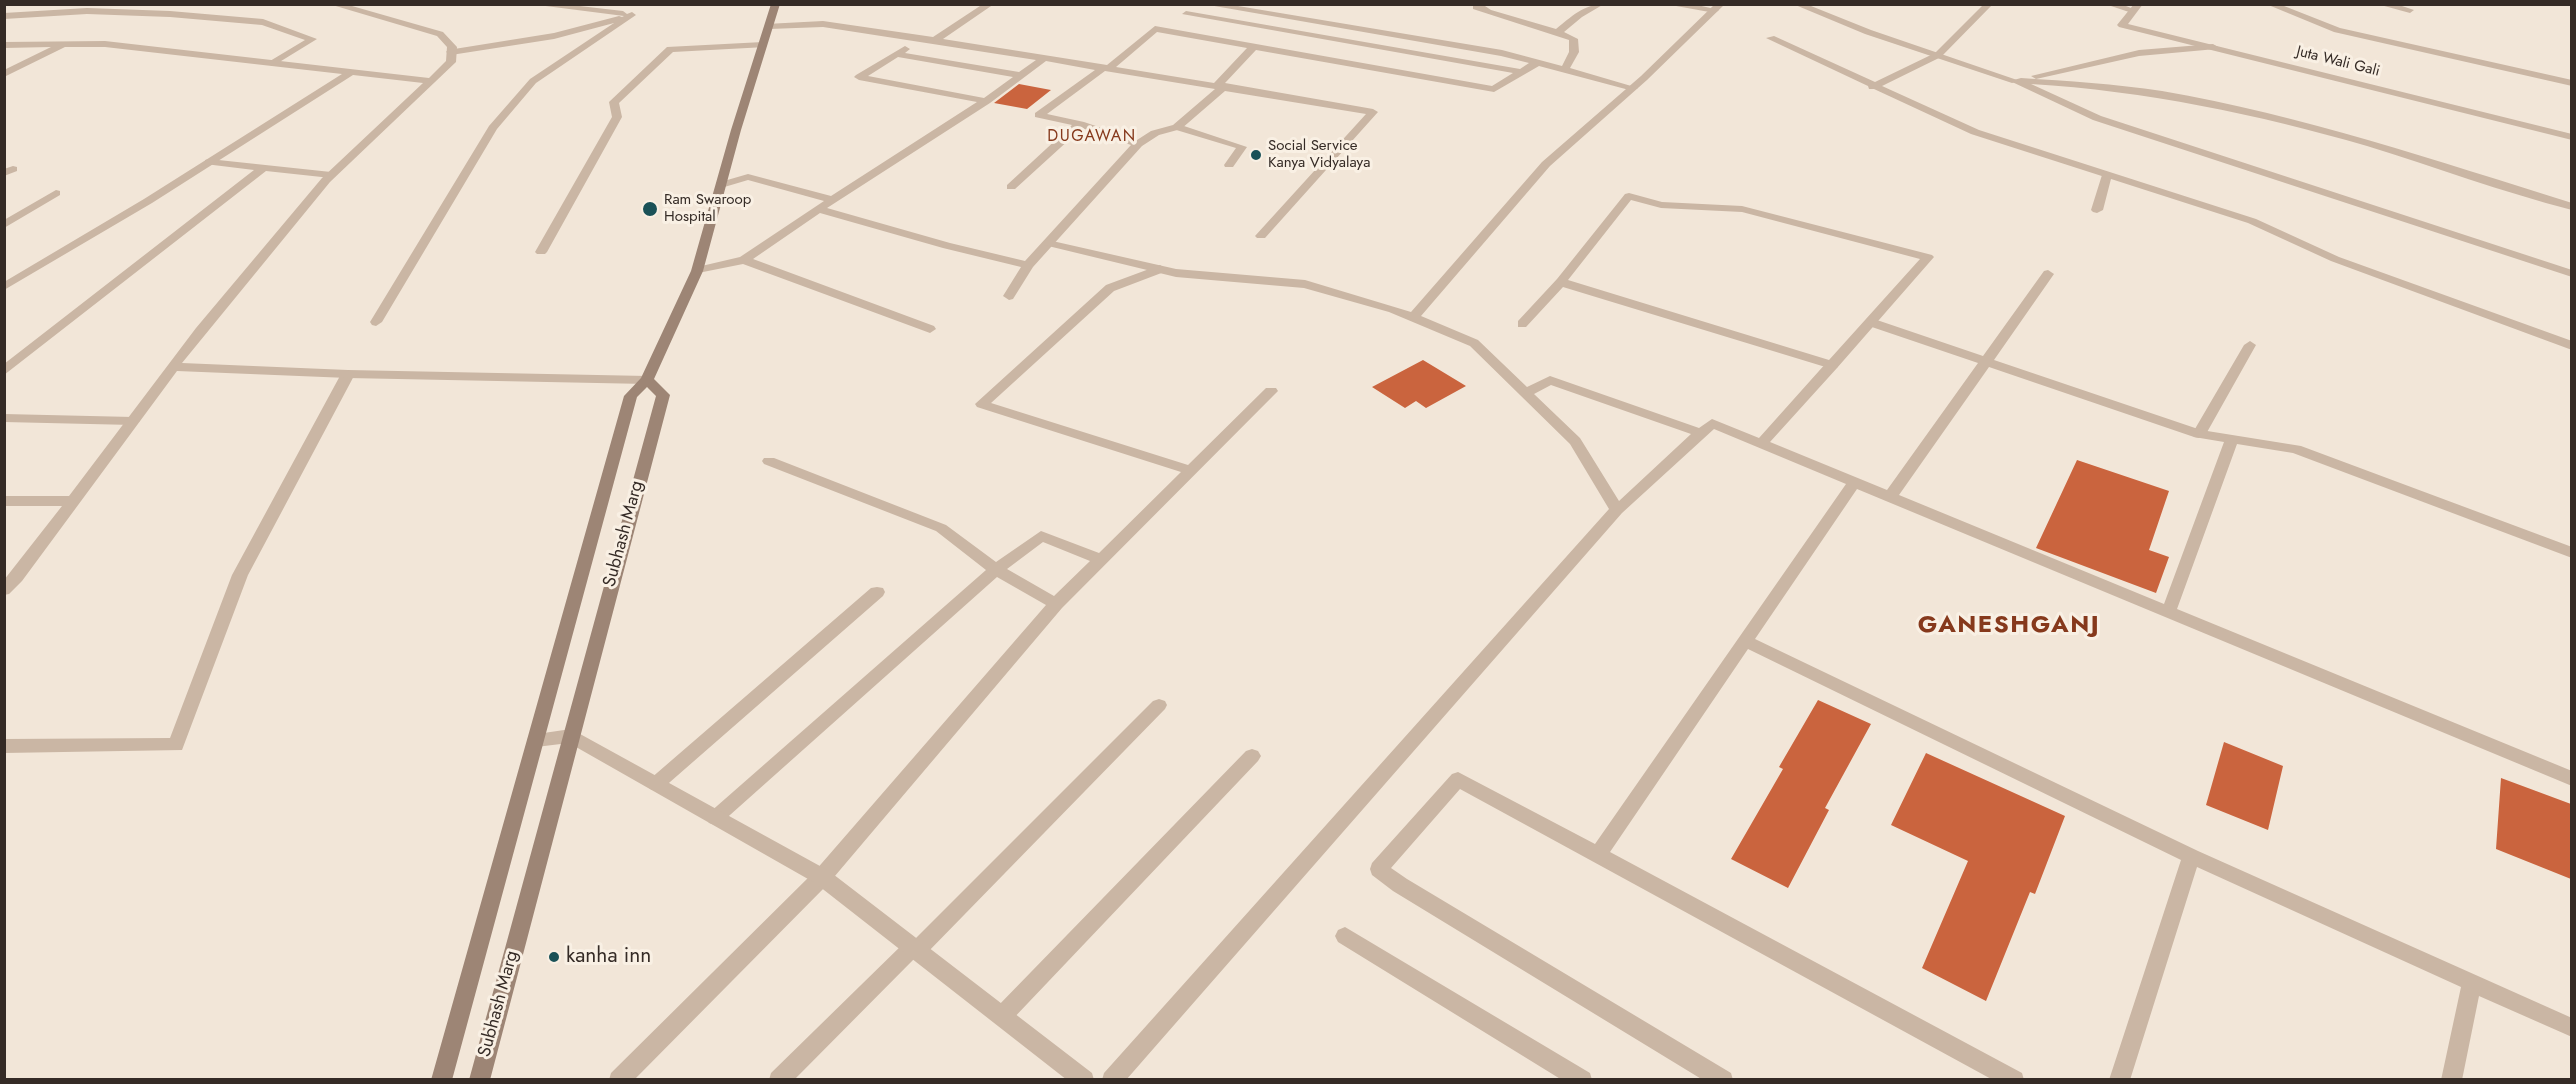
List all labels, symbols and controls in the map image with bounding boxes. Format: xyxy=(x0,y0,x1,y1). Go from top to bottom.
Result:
street label: Juta Wali Gali xyxy=(2294,43,2382,81)
district label: DUGAWAN xyxy=(1047,127,1137,147)
place label: Social Service Kanya Vidyalaya xyxy=(1268,137,1370,172)
marker: Social Service Kanya Vidyalaya xyxy=(1249,148,1263,162)
place label: Ram Swaroop Hospital xyxy=(664,191,751,226)
marker: Ram Swaroop Hospital xyxy=(641,200,659,218)
street label: Subhash Marg xyxy=(599,478,649,590)
district label: GANESHGANJ xyxy=(1918,612,2100,640)
place label: kanha inn xyxy=(566,944,651,970)
street label: Subhash Marg xyxy=(474,948,524,1060)
marker: kanha inn xyxy=(547,950,561,964)

